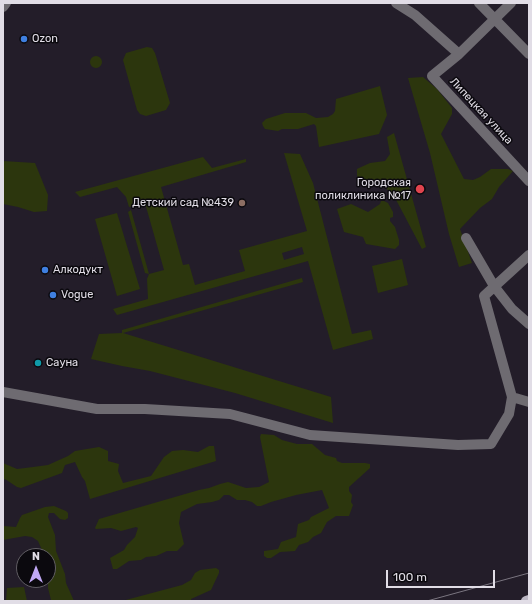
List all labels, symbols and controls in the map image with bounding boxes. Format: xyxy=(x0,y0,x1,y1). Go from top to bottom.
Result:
place label: Ozon xyxy=(32,32,58,46)
marker: Ozon xyxy=(19,34,29,44)
street label: Липецкая улица xyxy=(447,75,515,147)
place label: Городская поликлиника №17 xyxy=(315,176,411,202)
marker: Городская поликлиника №17 xyxy=(414,183,426,195)
place label: Детский сад №439 xyxy=(132,196,234,210)
marker: Детский сад №439 xyxy=(237,198,247,208)
place label: Алкодукт xyxy=(53,263,103,277)
marker: Алкодукт xyxy=(40,265,50,275)
place label: Vogue xyxy=(61,288,93,302)
marker: Vogue xyxy=(48,290,58,300)
place label: Сауна xyxy=(46,356,78,370)
marker: Сауна xyxy=(33,358,43,368)
north arrow xyxy=(16,548,56,588)
text: N xyxy=(32,550,40,563)
scale bar xyxy=(388,562,497,588)
text: 100 m xyxy=(393,570,427,584)

